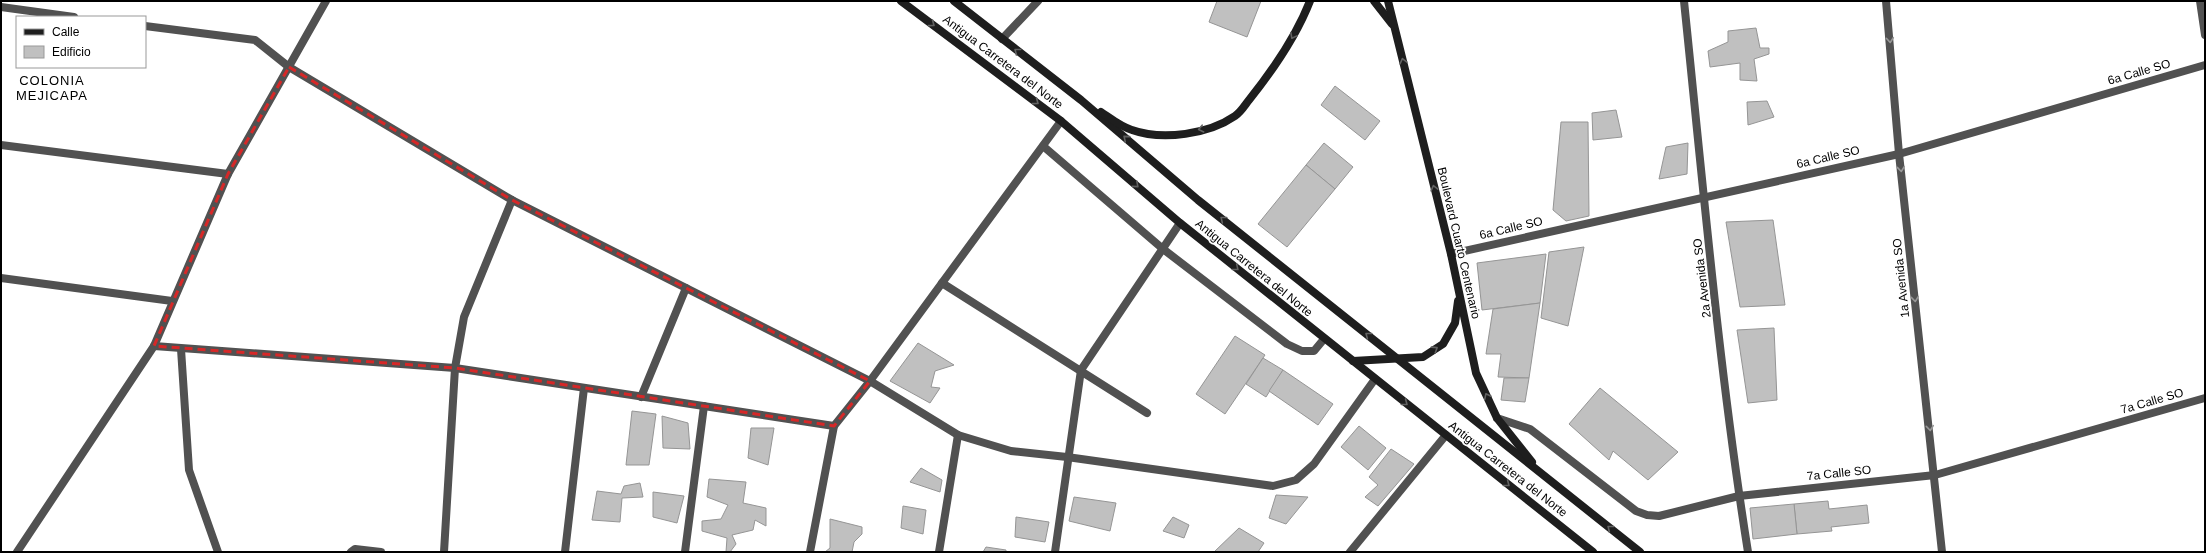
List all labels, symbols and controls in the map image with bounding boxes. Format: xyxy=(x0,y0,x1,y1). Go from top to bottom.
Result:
street label: Antigua Carretera del Norte xyxy=(940,12,1066,112)
legend xyxy=(16,16,146,68)
one-way arrow xyxy=(928,20,935,27)
text: Calle xyxy=(52,25,80,39)
one-way arrow xyxy=(1290,32,1297,39)
one-way arrow xyxy=(1885,37,1894,43)
text: Edificio xyxy=(52,45,91,59)
one-way arrow xyxy=(1015,48,1022,55)
street label: 6a Calle SO xyxy=(2106,56,2172,88)
one-way arrow xyxy=(1400,58,1408,65)
district label: COLONIA MEJICAPA xyxy=(16,73,88,103)
one-way arrow xyxy=(1032,97,1039,104)
one-way arrow xyxy=(1198,125,1204,133)
one-way arrow xyxy=(1123,136,1130,143)
street label: 6a Calle SO xyxy=(1795,143,1861,171)
street label: Boulevard Cuarto Centenario xyxy=(1435,166,1483,321)
one-way arrow xyxy=(1896,166,1905,172)
one-way arrow xyxy=(1131,181,1139,188)
one-way arrow xyxy=(1431,184,1439,191)
street label: 6a Calle SO xyxy=(1478,214,1544,242)
street label: Antigua Carretera del Norte xyxy=(1193,216,1316,320)
one-way arrow xyxy=(1220,217,1227,224)
street label: 2a Avenida SO xyxy=(1690,238,1714,318)
street label: 1a Avenida SO xyxy=(1890,238,1912,318)
one-way arrow xyxy=(1232,264,1239,271)
one-way arrow xyxy=(1910,296,1919,302)
one-way arrow xyxy=(1366,333,1373,340)
one-way arrow xyxy=(1431,346,1438,354)
street label: 7a Calle SO xyxy=(2119,385,2185,417)
one-way arrow xyxy=(1484,393,1492,400)
one-way arrow xyxy=(1401,399,1408,406)
street label: Antigua Carretera del Norte xyxy=(1446,418,1570,520)
one-way arrow xyxy=(1925,425,1934,431)
street label: 7a Calle SO xyxy=(1806,463,1872,483)
one-way arrow xyxy=(1503,479,1510,486)
one-way arrow xyxy=(1607,525,1614,532)

